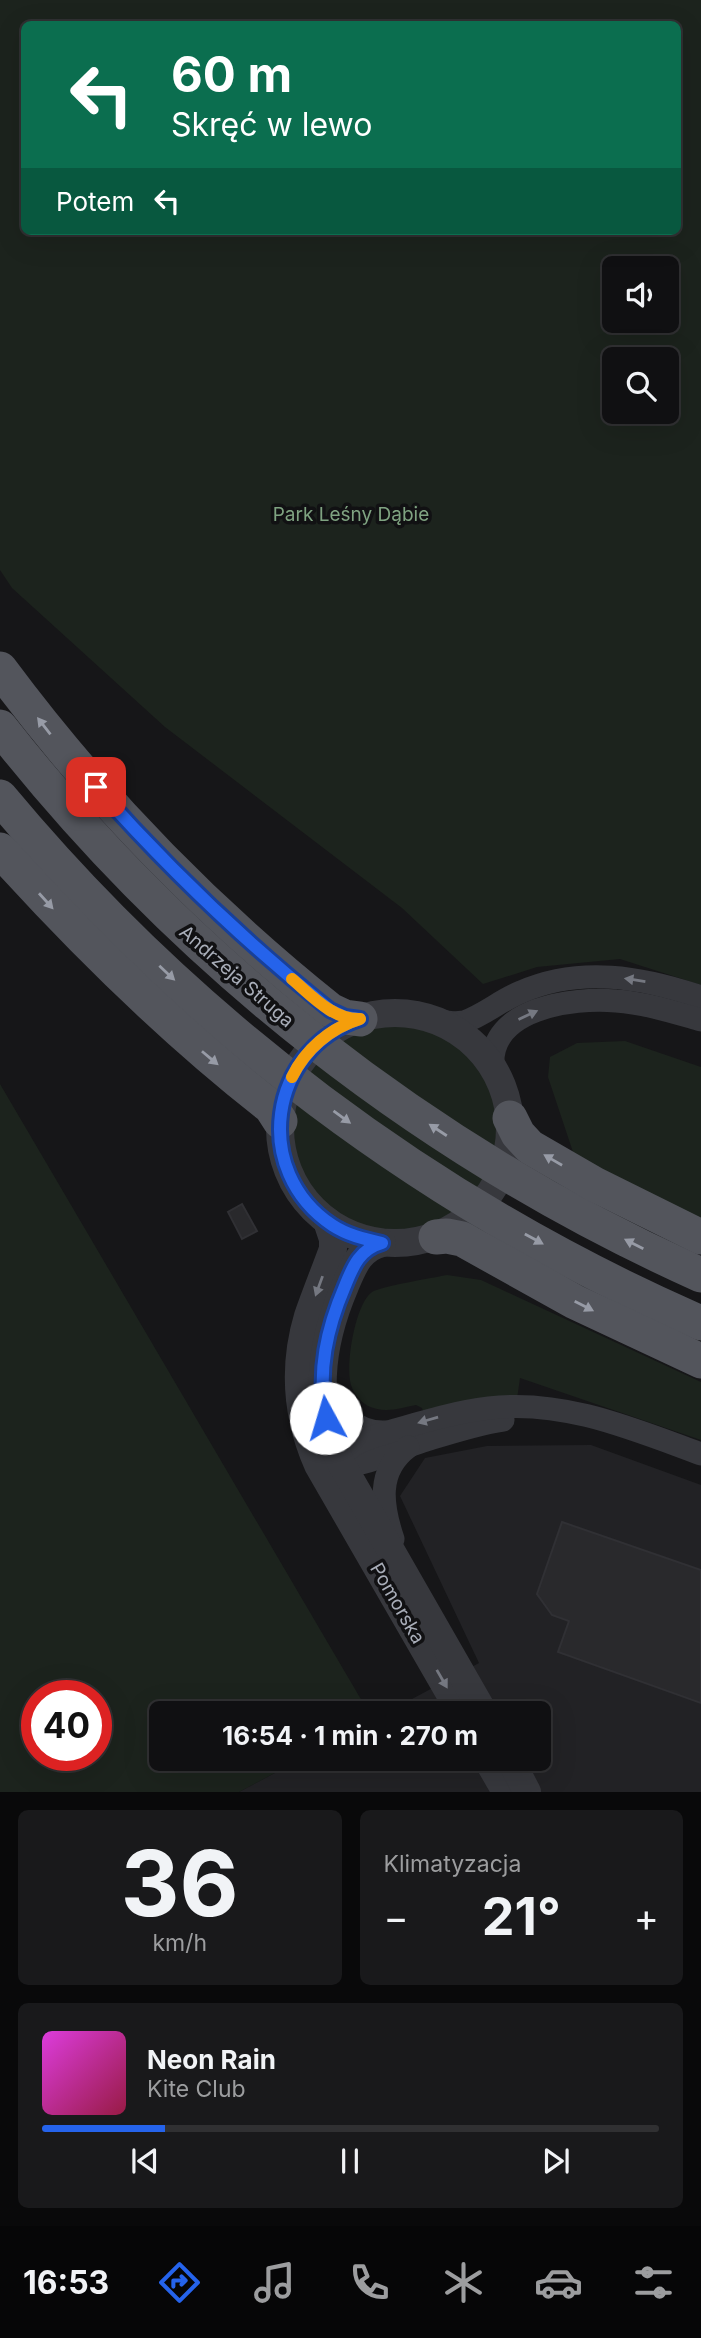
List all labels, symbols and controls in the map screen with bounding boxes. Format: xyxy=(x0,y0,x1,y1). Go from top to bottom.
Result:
text: 60 m xyxy=(171,45,292,104)
icon: left xyxy=(56,49,147,140)
text: Skręć w lewo xyxy=(171,105,372,144)
icon: left xyxy=(148,182,186,220)
text: Potem xyxy=(56,186,134,217)
map controls xyxy=(602,256,679,424)
button: sound xyxy=(602,256,679,333)
button: search xyxy=(602,347,679,424)
park label: Park Leśny Dąbie xyxy=(273,503,429,526)
one-way arrow xyxy=(36,717,51,735)
pin xyxy=(66,757,126,817)
icon: arrive xyxy=(77,768,115,806)
one-way arrow xyxy=(37,892,53,909)
street label: Andrzeja Struga xyxy=(175,920,299,1032)
one-way arrow xyxy=(158,964,175,980)
one-way arrow xyxy=(624,974,646,985)
one-way arrow xyxy=(518,1009,538,1021)
one-way arrow xyxy=(201,1050,218,1065)
one-way arrow xyxy=(333,1110,351,1124)
one-way arrow xyxy=(428,1124,447,1137)
one-way arrow xyxy=(544,1154,563,1167)
one-way arrow xyxy=(524,1233,544,1245)
one-way arrow xyxy=(625,1238,644,1250)
one-way arrow xyxy=(313,1276,324,1297)
one-way arrow xyxy=(574,1301,594,1312)
position arrow xyxy=(289,1381,363,1455)
one-way arrow xyxy=(418,1416,439,1426)
street label: Pomorska xyxy=(365,1559,430,1648)
one-way arrow xyxy=(435,1670,448,1689)
speed limit sign: 40 xyxy=(21,1680,112,1771)
text: 16:54 · 1 min · 270 m xyxy=(222,1720,478,1751)
text: 36 xyxy=(121,1828,239,1938)
text: Klimatyzacja xyxy=(384,1850,521,1878)
text: 21° xyxy=(482,1885,561,1948)
text: − xyxy=(384,1894,409,1940)
text: + xyxy=(634,1894,659,1940)
text: km/h xyxy=(152,1929,207,1957)
text: Neon Rain xyxy=(147,2044,276,2075)
text: Kite Club xyxy=(147,2075,246,2103)
icon: previous xyxy=(126,2142,164,2180)
icon: pause xyxy=(331,2142,369,2180)
icon: next xyxy=(537,2142,575,2180)
icon: directions xyxy=(155,2258,204,2307)
icon: music xyxy=(250,2258,299,2307)
icon: phone xyxy=(345,2258,394,2307)
icon: climate xyxy=(439,2258,488,2307)
icon: car xyxy=(534,2258,583,2307)
icon: filters xyxy=(629,2258,678,2307)
text: 16:53 xyxy=(23,2263,109,2302)

